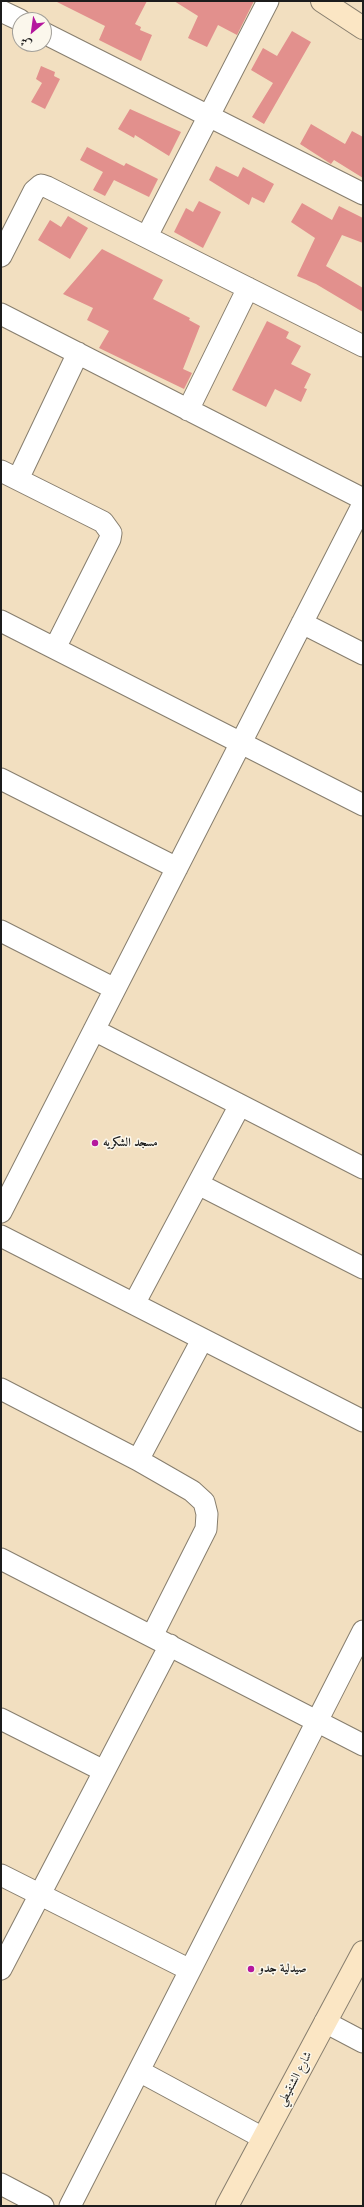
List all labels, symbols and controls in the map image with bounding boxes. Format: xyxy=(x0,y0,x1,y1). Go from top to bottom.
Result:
north arrow xyxy=(12,12,52,52)
text: ش xyxy=(19,35,34,50)
place label: مسجد الشكريه xyxy=(103,1136,158,1150)
marker: مسجد الشكريه xyxy=(90,1138,100,1148)
place label: صيدلية جدو xyxy=(259,1962,307,1976)
marker: صيدلية جدو xyxy=(246,1964,256,1974)
street label: شارع الشنقيطي xyxy=(275,2049,315,2109)

